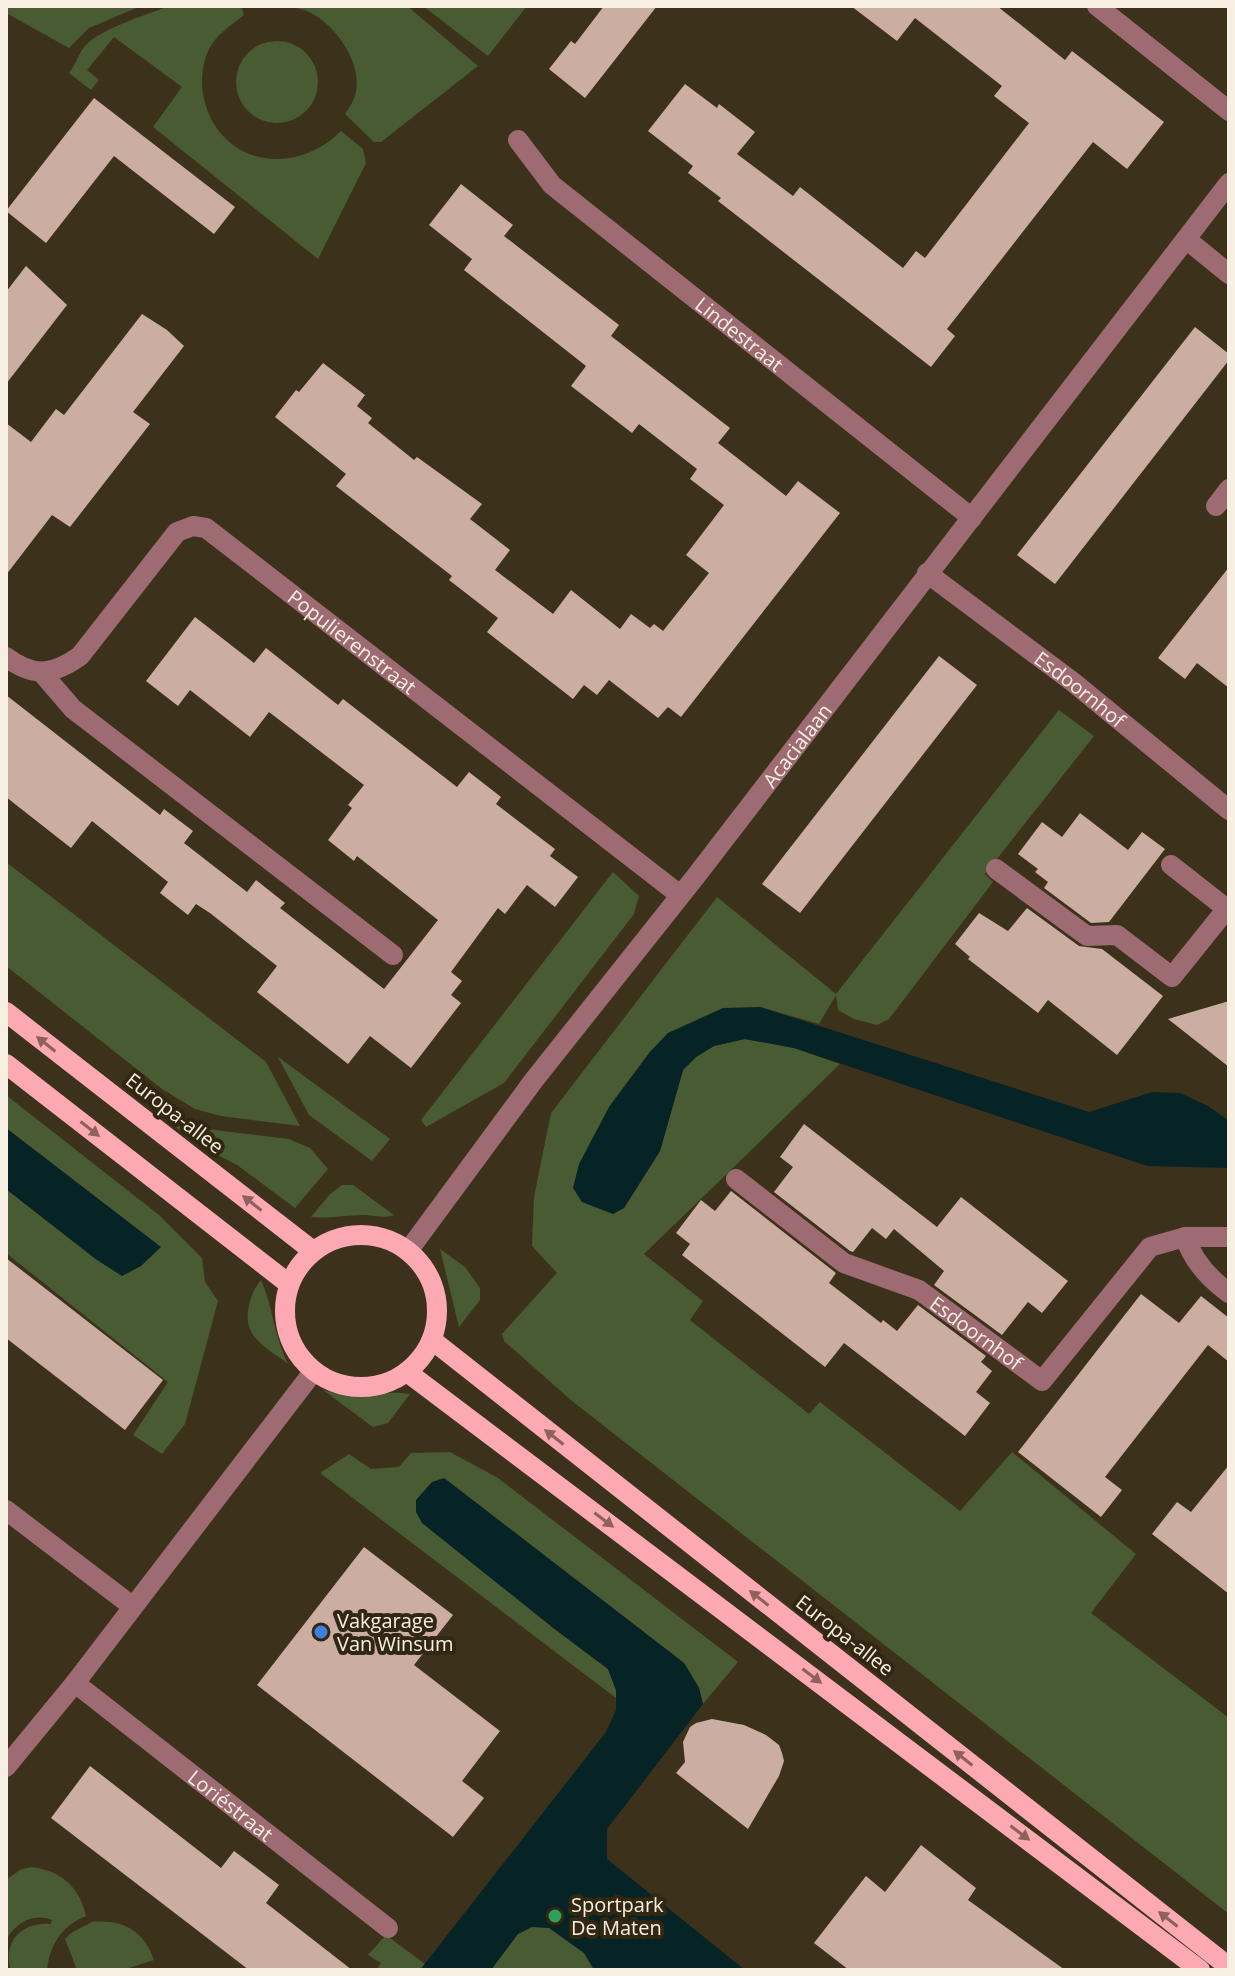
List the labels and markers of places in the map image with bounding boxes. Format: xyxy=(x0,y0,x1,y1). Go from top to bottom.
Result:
place label: Vakgarage Van Winsum xyxy=(337,1607,454,1657)
marker: Vakgarage Van Winsum xyxy=(312,1623,330,1641)
place label: Sportpark De Maten xyxy=(571,1891,664,1941)
marker: Sportpark De Maten xyxy=(546,1907,564,1925)

